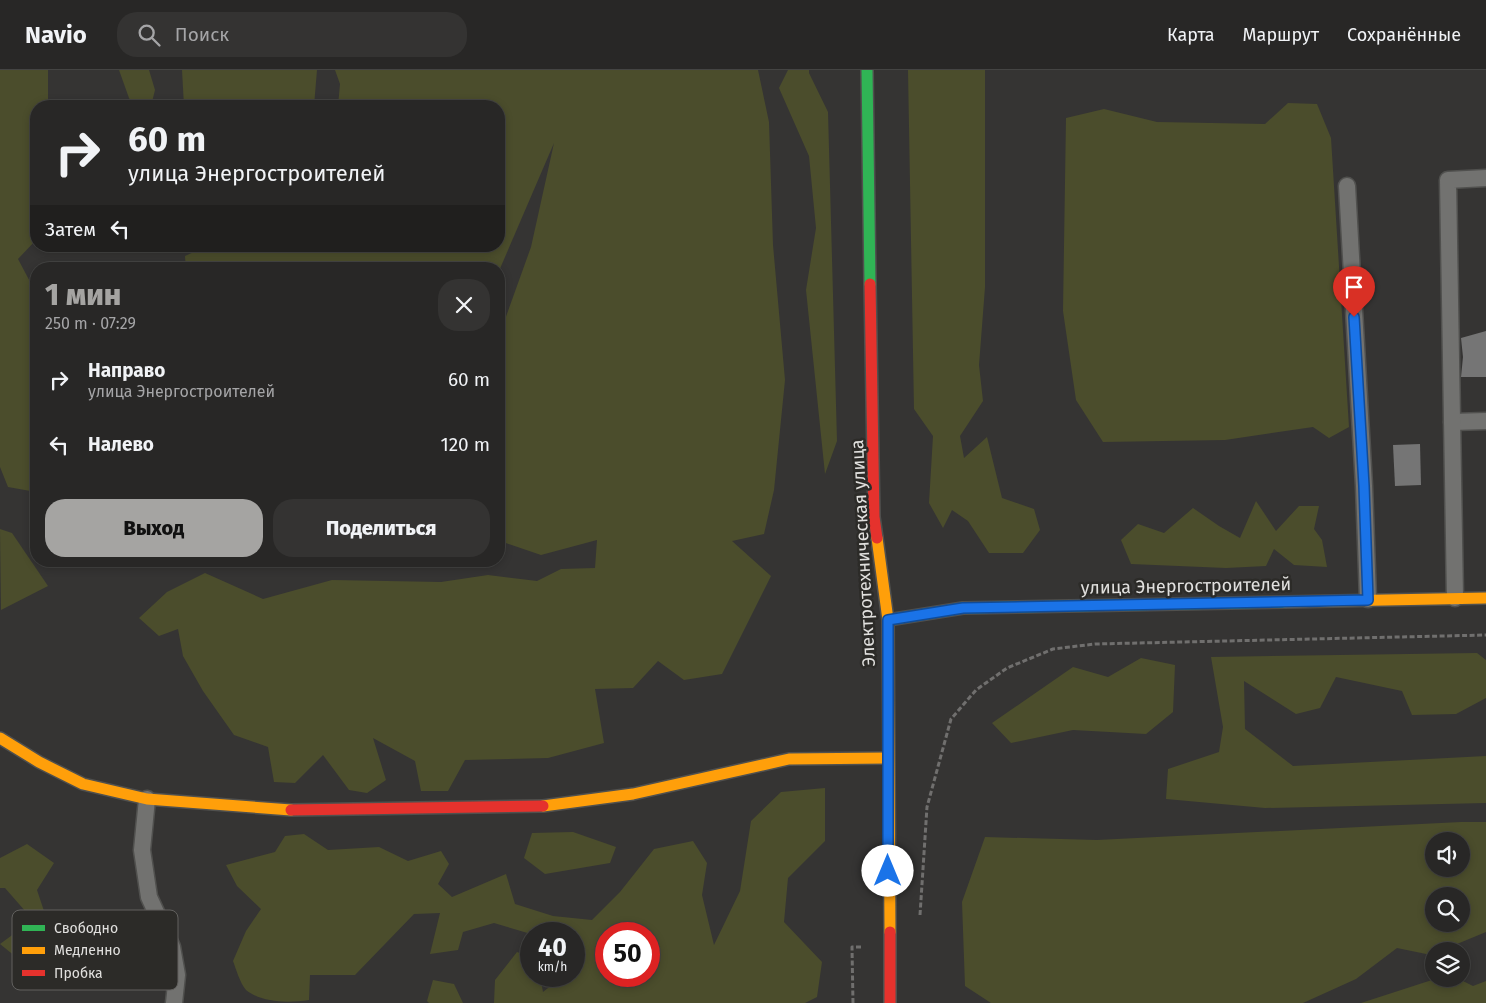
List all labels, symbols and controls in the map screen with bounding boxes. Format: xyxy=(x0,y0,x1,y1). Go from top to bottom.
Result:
search box xyxy=(117,12,467,57)
text: Navio xyxy=(25,21,87,49)
icon: search xyxy=(135,21,163,49)
text: Поиск xyxy=(175,23,229,46)
text: Карта xyxy=(1167,24,1215,46)
text: Маршрут xyxy=(1243,24,1319,46)
text: Сохранённые xyxy=(1347,24,1461,46)
text: 60 m xyxy=(128,118,206,160)
icon: right xyxy=(45,120,110,185)
text: улица Энергостроителей xyxy=(128,160,385,187)
icon: left xyxy=(106,215,134,243)
text: Затем xyxy=(45,218,96,241)
pin xyxy=(1333,266,1375,317)
icon: arrive xyxy=(1340,273,1368,301)
text: 1 мин xyxy=(45,277,121,313)
button: close xyxy=(438,279,490,331)
text: 250 m · 07:29 xyxy=(45,314,136,333)
text: Направо xyxy=(88,359,165,382)
icon: right xyxy=(45,366,73,394)
text: 60 m xyxy=(448,368,490,391)
text: улица Энергостроителей xyxy=(88,382,275,401)
icon: left xyxy=(45,431,73,459)
text: Налево xyxy=(88,433,154,456)
text: 120 m xyxy=(440,433,490,456)
street label: Электротехническая улица xyxy=(846,439,880,667)
button: Выход xyxy=(45,499,263,557)
button: Поделиться xyxy=(273,499,490,557)
street label: улица Энергостроителей xyxy=(1081,573,1291,599)
map controls xyxy=(1425,832,1470,987)
button: sound xyxy=(1425,832,1470,877)
position arrow xyxy=(861,844,913,896)
button: search xyxy=(1425,887,1470,932)
legend xyxy=(12,910,178,990)
text: Свободно xyxy=(54,920,118,937)
speed limit sign: 50 xyxy=(595,922,660,987)
text: 40 xyxy=(538,933,567,963)
text: Медленно xyxy=(54,942,121,959)
button: layers xyxy=(1425,942,1470,987)
text: km/h xyxy=(538,960,567,974)
text: Пробка xyxy=(54,965,103,982)

